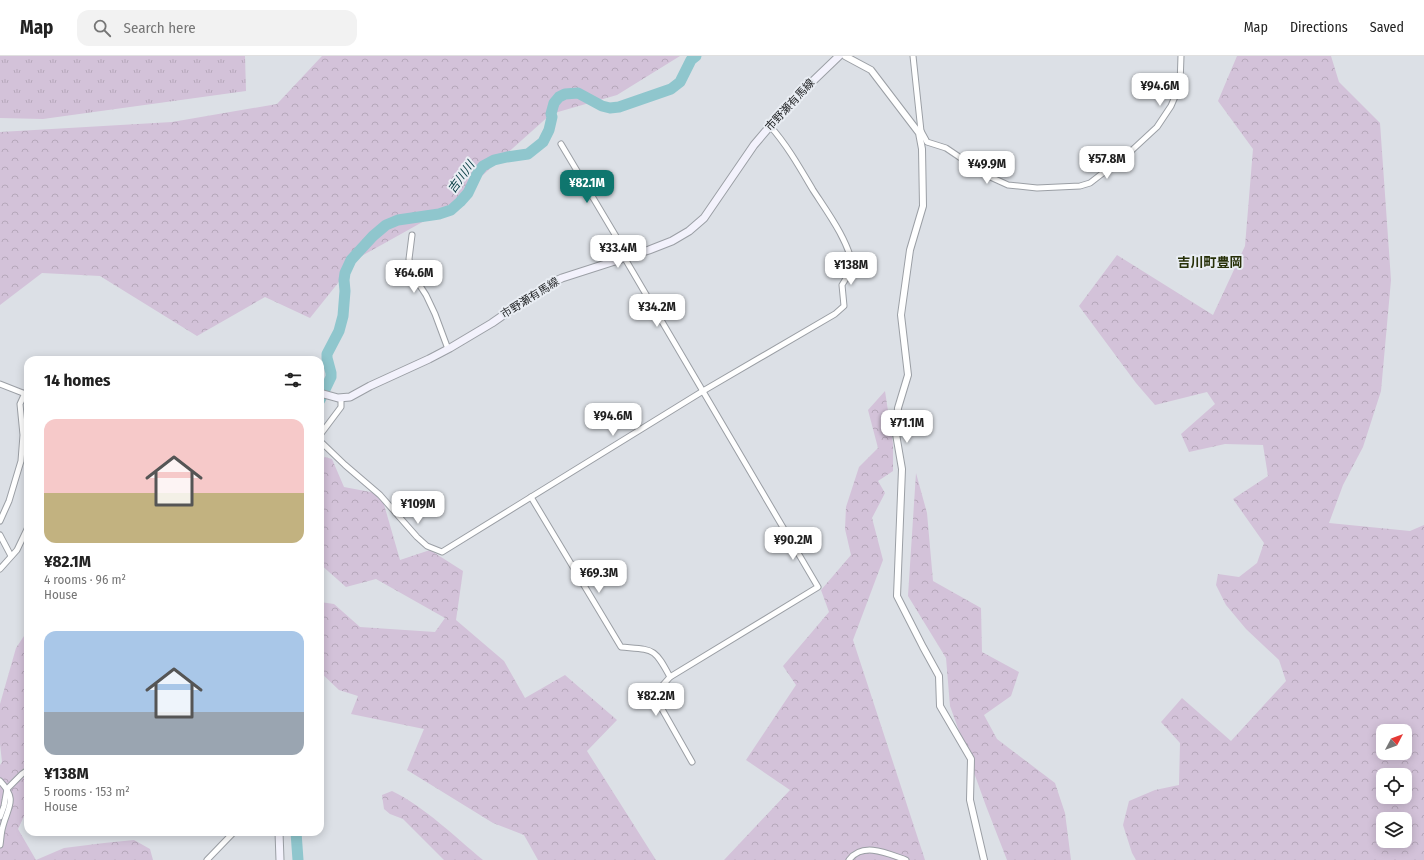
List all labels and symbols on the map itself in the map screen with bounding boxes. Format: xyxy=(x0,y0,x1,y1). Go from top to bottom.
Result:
pin: ¥94.6M xyxy=(1127,73,1193,107)
street label: 市野瀬有馬線 xyxy=(763,76,817,134)
pin: ¥57.8M xyxy=(1074,146,1140,180)
pin: ¥49.9M xyxy=(954,151,1020,185)
water label: 吉川川 xyxy=(445,157,478,196)
pin: ¥82.1M xyxy=(554,170,620,204)
pin: ¥33.4M xyxy=(585,235,651,269)
pin: ¥138M xyxy=(823,252,879,286)
district label: 吉川町豊岡 xyxy=(1177,255,1243,270)
pin: ¥64.6M xyxy=(381,260,447,294)
street label: 市野瀬有馬線 xyxy=(499,275,561,321)
pin: ¥34.2M xyxy=(624,294,690,328)
pin: ¥94.6M xyxy=(580,403,646,437)
pin: ¥71.1M xyxy=(874,410,940,444)
pin: ¥109M xyxy=(390,491,446,525)
pin: ¥90.2M xyxy=(760,527,826,561)
pin: ¥69.3M xyxy=(566,560,632,594)
pin: ¥82.2M xyxy=(623,683,689,717)
north arrow xyxy=(1376,724,1412,760)

